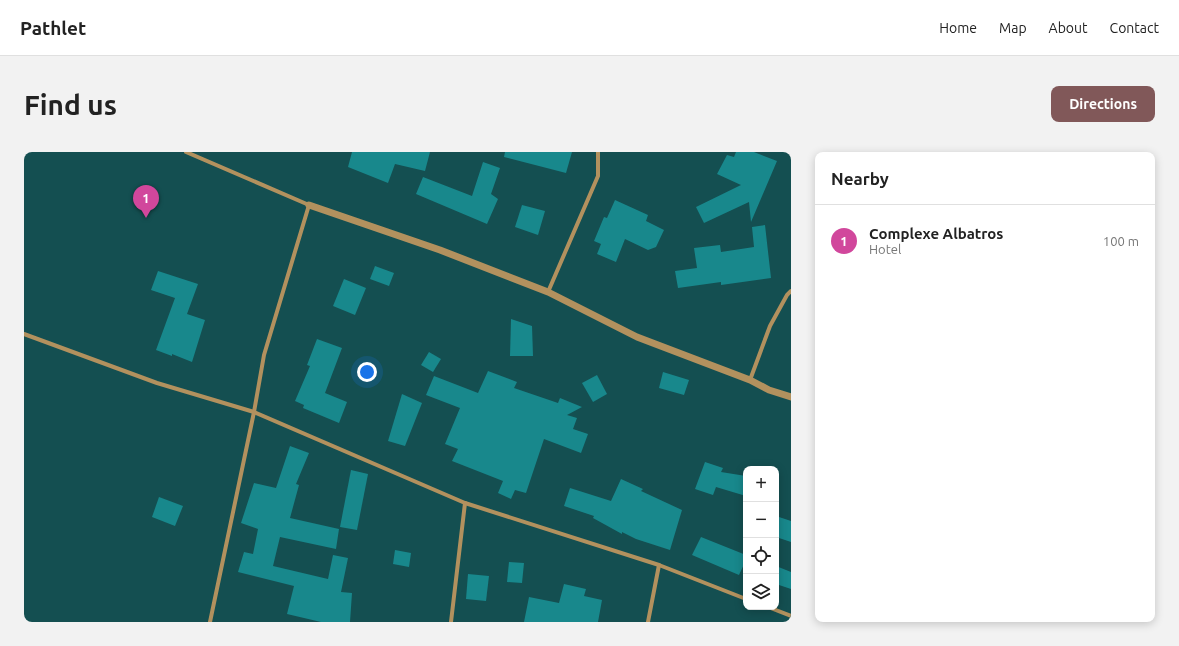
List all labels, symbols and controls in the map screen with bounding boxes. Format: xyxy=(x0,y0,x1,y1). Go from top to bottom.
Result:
text: Pathlet xyxy=(20,17,86,39)
text: Home xyxy=(939,20,977,36)
text: Map xyxy=(999,20,1027,36)
text: About xyxy=(1049,20,1088,36)
text: Contact xyxy=(1110,20,1159,36)
button: Directions xyxy=(1051,86,1155,122)
text: Find us xyxy=(24,89,117,120)
text: Nearby xyxy=(831,169,889,188)
pin: 1 xyxy=(133,185,159,218)
text: Complexe Albatros xyxy=(869,225,1003,242)
text: 1 xyxy=(840,234,848,248)
text: 100 m xyxy=(1103,234,1139,248)
text: Hotel xyxy=(869,242,901,256)
your location xyxy=(357,362,377,382)
map controls xyxy=(743,466,779,610)
button: + xyxy=(743,466,779,502)
button: − xyxy=(743,502,779,538)
button: locate xyxy=(743,538,779,574)
button: layers xyxy=(743,574,779,610)

